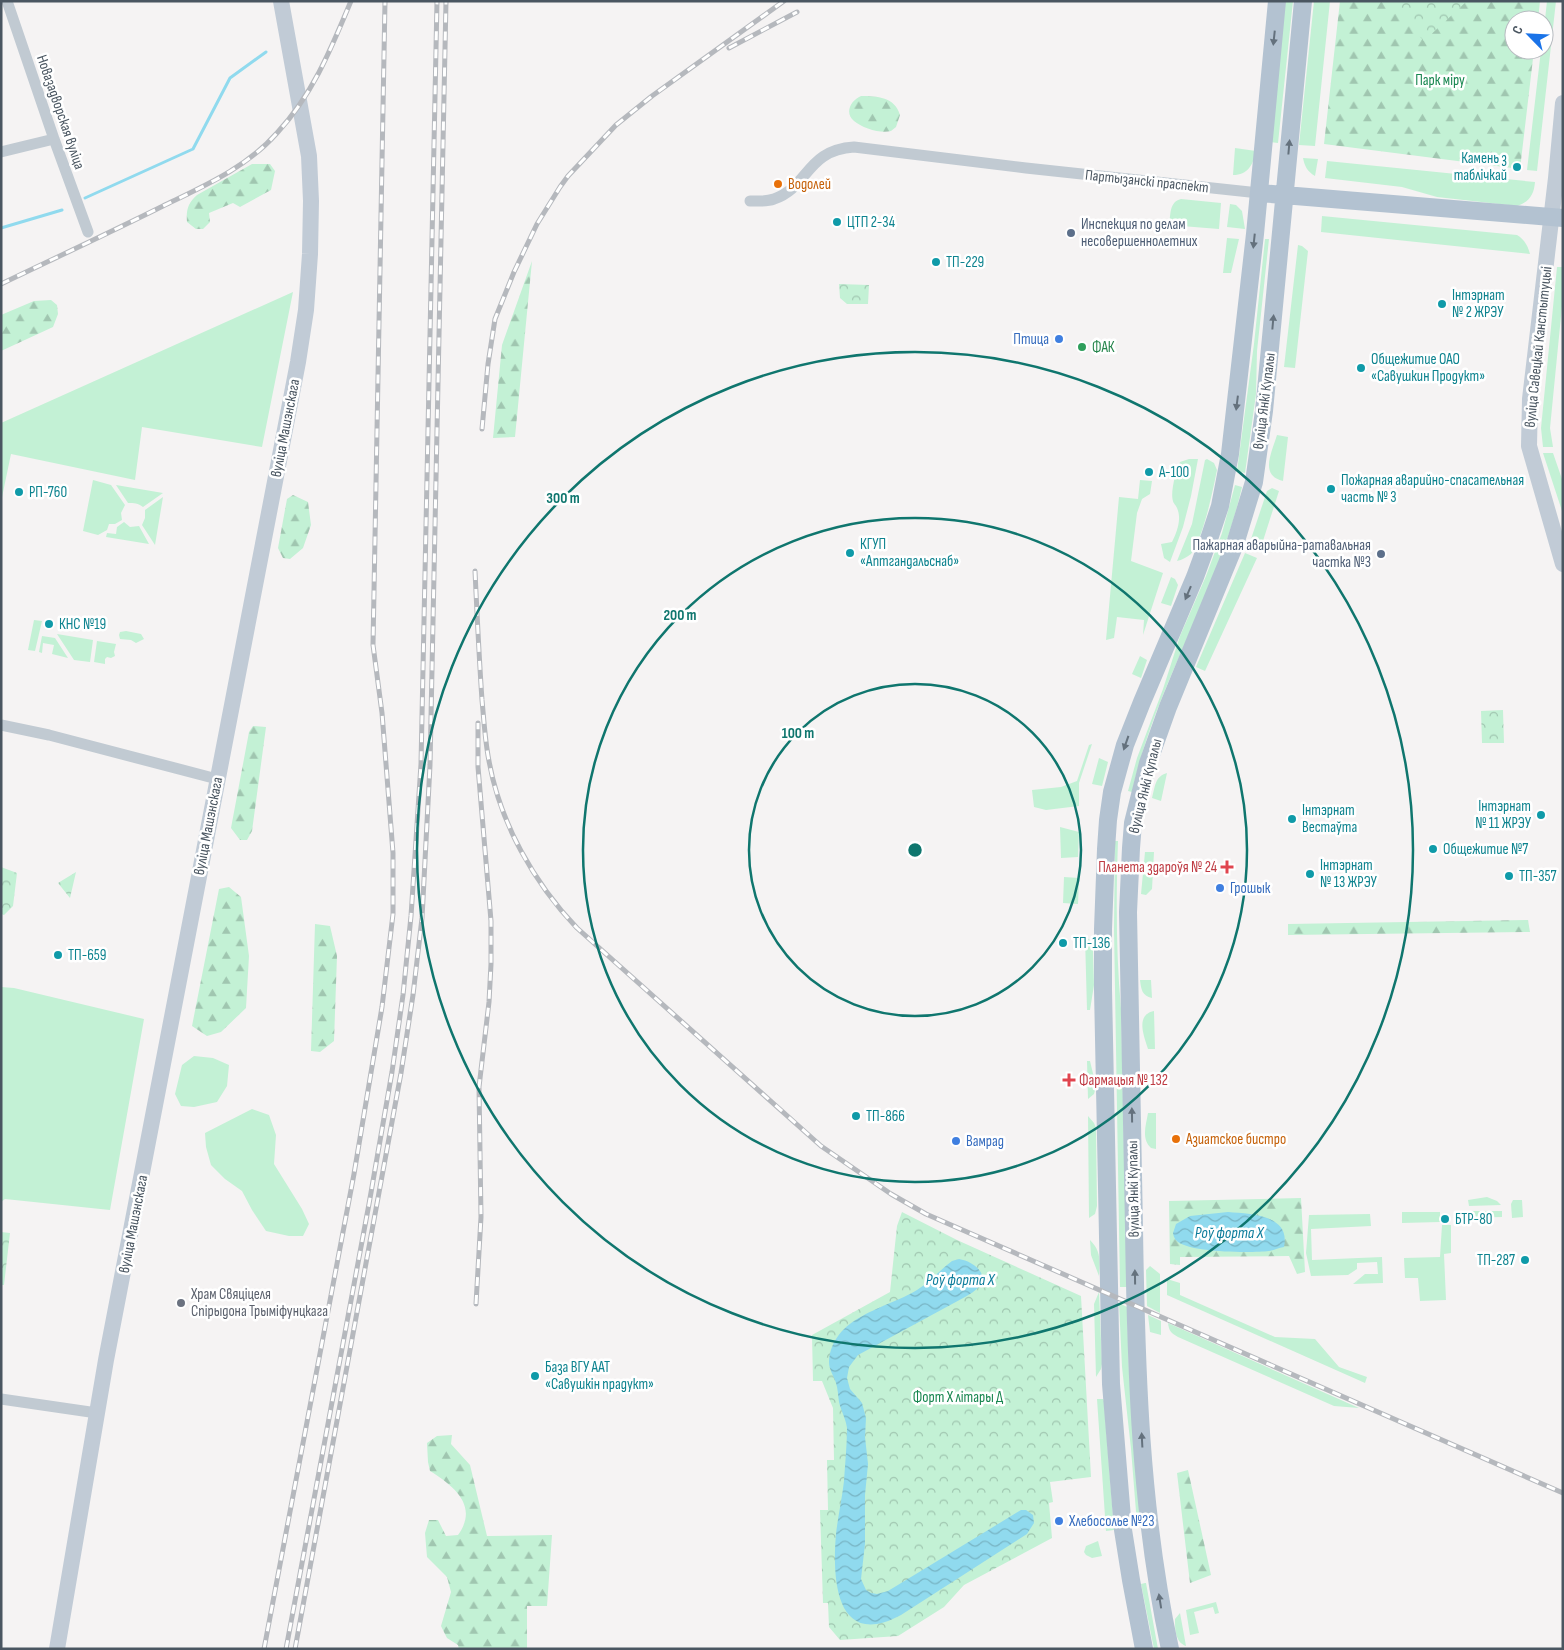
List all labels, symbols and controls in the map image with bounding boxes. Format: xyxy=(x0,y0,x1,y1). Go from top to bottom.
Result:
north arrow xyxy=(1504,10,1554,60)
text: С xyxy=(1508,23,1527,37)
one-way arrow xyxy=(1269,30,1277,46)
street label: Новазадворская вуліца xyxy=(32,53,89,172)
park label: Парк міру xyxy=(1415,71,1465,90)
one-way arrow xyxy=(1285,139,1293,155)
place label: Камень з таблічкай xyxy=(1454,149,1507,185)
marker: Камень з таблічкай xyxy=(1511,161,1523,173)
street label: Партызанскі праспект xyxy=(1084,166,1210,197)
place label: Водолей xyxy=(788,175,831,194)
marker: Водолей xyxy=(772,178,784,190)
place label: ЦТП 2-34 xyxy=(847,213,895,232)
place label: Инспекция по делам несовершеннолетних xyxy=(1081,215,1198,251)
marker: ЦТП 2-34 xyxy=(831,216,843,228)
marker: Инспекция по делам несовершеннолетних xyxy=(1065,227,1077,239)
one-way arrow xyxy=(1250,234,1258,250)
place label: ТП-229 xyxy=(946,253,984,272)
marker: ТП-229 xyxy=(930,256,942,268)
street label: вуліца Савецкай Канстытуцыі xyxy=(1521,265,1556,429)
place label: Інтэрнат № 2 ЖРЭУ xyxy=(1452,286,1505,322)
marker: Інтэрнат № 2 ЖРЭУ xyxy=(1436,298,1448,310)
one-way arrow xyxy=(1269,314,1277,330)
place label: Птица xyxy=(1013,330,1049,349)
marker: Птица xyxy=(1053,333,1065,345)
place label: ФАК xyxy=(1092,338,1115,357)
marker: ФАК xyxy=(1076,341,1088,353)
place label: Общежитие ОАО «Савушкин Продукт» xyxy=(1371,350,1485,386)
street label: вуліца Янкі Купалы xyxy=(1249,352,1280,450)
marker: Общежитие ОАО «Савушкин Продукт» xyxy=(1355,362,1367,374)
street label: вуліца Машэнскага xyxy=(267,377,304,479)
one-way arrow xyxy=(1233,395,1241,411)
place label: А-100 xyxy=(1158,463,1189,482)
marker: А-100 xyxy=(1143,466,1155,478)
place label: Пожарная аварийно-спасательная часть № 3 xyxy=(1341,471,1524,507)
place label: РП-760 xyxy=(29,483,67,502)
marker: Пожарная аварийно-спасательная часть № 3 xyxy=(1325,483,1337,495)
marker: РП-760 xyxy=(13,486,25,498)
text: 300 m xyxy=(546,489,580,508)
place label: КГУП «Аптгандальснаб» xyxy=(860,535,959,571)
place label: Пажарная аварыйна-ратавальная частка №3 xyxy=(1192,536,1371,572)
marker: КГУП «Аптгандальснаб» xyxy=(844,547,856,559)
marker: Пажарная аварыйна-ратавальная частка №3 xyxy=(1375,548,1387,560)
one-way arrow xyxy=(1184,586,1192,600)
text: 200 m xyxy=(663,606,697,625)
place label: КНС №19 xyxy=(59,615,106,634)
marker: КНС №19 xyxy=(43,618,55,630)
text: 100 m xyxy=(782,724,814,743)
one-way arrow xyxy=(1122,736,1129,751)
street label: вуліца Янкі Купалы xyxy=(1125,737,1166,835)
street label: вуліца Машэнскага xyxy=(190,775,227,877)
place label: Інтэрнат № 11 ЖРЭУ xyxy=(1475,797,1532,833)
place label: Інтэрнат Вестаўта xyxy=(1302,801,1357,837)
marker: Інтэрнат № 11 ЖРЭУ xyxy=(1535,809,1547,821)
marker: Інтэрнат Вестаўта xyxy=(1286,813,1298,825)
place label: Общежитие №7 xyxy=(1443,840,1528,859)
centre of rings xyxy=(906,841,924,859)
marker: Общежитие №7 xyxy=(1427,843,1439,855)
place label: Інтэрнат № 13 ЖРЭУ xyxy=(1320,856,1377,892)
place label: Планета здароўя № 24 xyxy=(1098,858,1217,877)
marker: Планета здароўя № 24 xyxy=(1221,861,1233,873)
place label: ТП-357 xyxy=(1519,867,1556,886)
marker: Інтэрнат № 13 ЖРЭУ xyxy=(1304,868,1316,880)
marker: ТП-357 xyxy=(1503,870,1515,882)
place label: Грошык xyxy=(1230,879,1271,898)
marker: Грошык xyxy=(1214,882,1226,894)
place label: ТП-136 xyxy=(1073,934,1110,953)
marker: ТП-136 xyxy=(1057,937,1069,949)
place label: ТП-659 xyxy=(68,946,106,965)
marker: ТП-659 xyxy=(52,949,64,961)
place label: Фармацыя № 132 xyxy=(1079,1071,1168,1090)
marker: Фармацыя № 132 xyxy=(1063,1074,1075,1086)
place label: ТП-866 xyxy=(866,1107,905,1126)
one-way arrow xyxy=(1128,1107,1136,1123)
marker: ТП-866 xyxy=(850,1110,862,1122)
place label: Азиатское бистро xyxy=(1185,1130,1286,1149)
place label: Вамрад xyxy=(966,1132,1004,1151)
marker: Азиатское бистро xyxy=(1170,1133,1182,1145)
marker: Вамрад xyxy=(950,1135,962,1147)
street label: вуліца Янкі Купалы xyxy=(1123,1140,1144,1238)
street label: вуліца Машэнскага xyxy=(115,1173,152,1275)
place label: БТР-80 xyxy=(1455,1210,1492,1229)
marker: БТР-80 xyxy=(1439,1213,1451,1225)
water label: Роў форта X xyxy=(1195,1224,1265,1243)
place label: ТП-287 xyxy=(1477,1251,1515,1270)
marker: ТП-287 xyxy=(1519,1254,1531,1266)
one-way arrow xyxy=(1131,1269,1139,1285)
water label: Роў форта Х xyxy=(926,1271,996,1290)
place label: Храм Свяціцеля Спірыдона Трыміфунцкага xyxy=(190,1285,328,1321)
marker: Храм Свяціцеля Спірыдона Трыміфунцкага xyxy=(175,1297,187,1309)
place label: База ВГУ ААТ «Савушкін прадукт» xyxy=(545,1358,654,1394)
marker: База ВГУ ААТ «Савушкін прадукт» xyxy=(529,1370,541,1382)
park label: Форт X літары Д xyxy=(913,1388,1004,1407)
one-way arrow xyxy=(1137,1431,1145,1447)
place label: Хлебосолье №23 xyxy=(1068,1512,1155,1531)
marker: Хлебосолье №23 xyxy=(1053,1515,1065,1527)
one-way arrow xyxy=(1156,1593,1164,1609)

